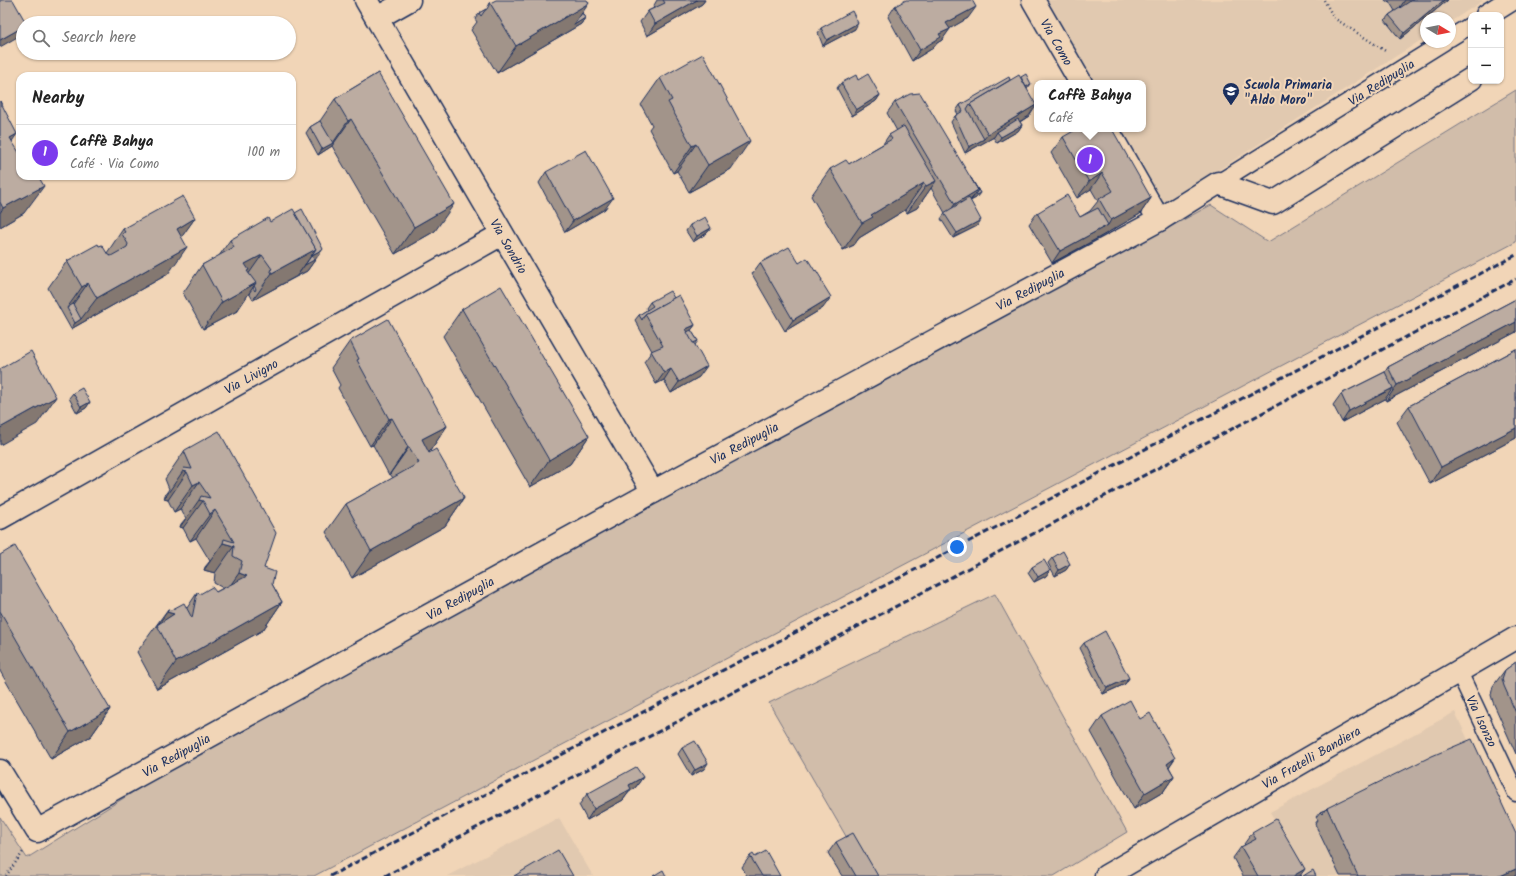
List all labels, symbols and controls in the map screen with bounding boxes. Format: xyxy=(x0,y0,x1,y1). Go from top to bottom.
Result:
north arrow xyxy=(1420,12,1456,48)
map controls xyxy=(1468,12,1504,84)
button: + xyxy=(1468,12,1504,48)
street label: Via Como xyxy=(1034,15,1078,70)
search box xyxy=(16,16,296,60)
text: Search here xyxy=(62,26,136,50)
icon: search xyxy=(30,27,52,49)
button: − xyxy=(1468,48,1504,84)
street label: Via Redipuglia xyxy=(1344,54,1419,112)
place label: Scuola Primaria "Aldo Moro" xyxy=(1244,75,1332,111)
popup xyxy=(1034,80,1146,132)
school or university icon: Scuola Primaria "Aldo Moro" xyxy=(1221,81,1241,106)
text: Caffè Bahya xyxy=(1048,84,1132,108)
text: Nearby xyxy=(32,85,84,112)
text: Café xyxy=(1048,108,1073,129)
text: Caffè Bahya xyxy=(70,130,153,154)
text: 1 xyxy=(43,142,47,163)
text: 100 m xyxy=(247,142,280,163)
pin: 1 xyxy=(1077,145,1103,175)
text: Café · Via Como xyxy=(70,154,159,175)
street label: Via Sondrio xyxy=(483,215,532,278)
street label: Via Redipuglia xyxy=(992,263,1069,317)
street label: Via Livigno xyxy=(221,354,283,401)
street label: Via Redipuglia xyxy=(706,417,783,471)
your location xyxy=(947,537,967,557)
street label: Via Redipuglia xyxy=(423,572,499,627)
street label: Via Isonzo xyxy=(1459,692,1502,751)
street label: Via Fratelli Bandiera xyxy=(1258,721,1365,795)
street label: Via Redipuglia xyxy=(139,729,215,784)

